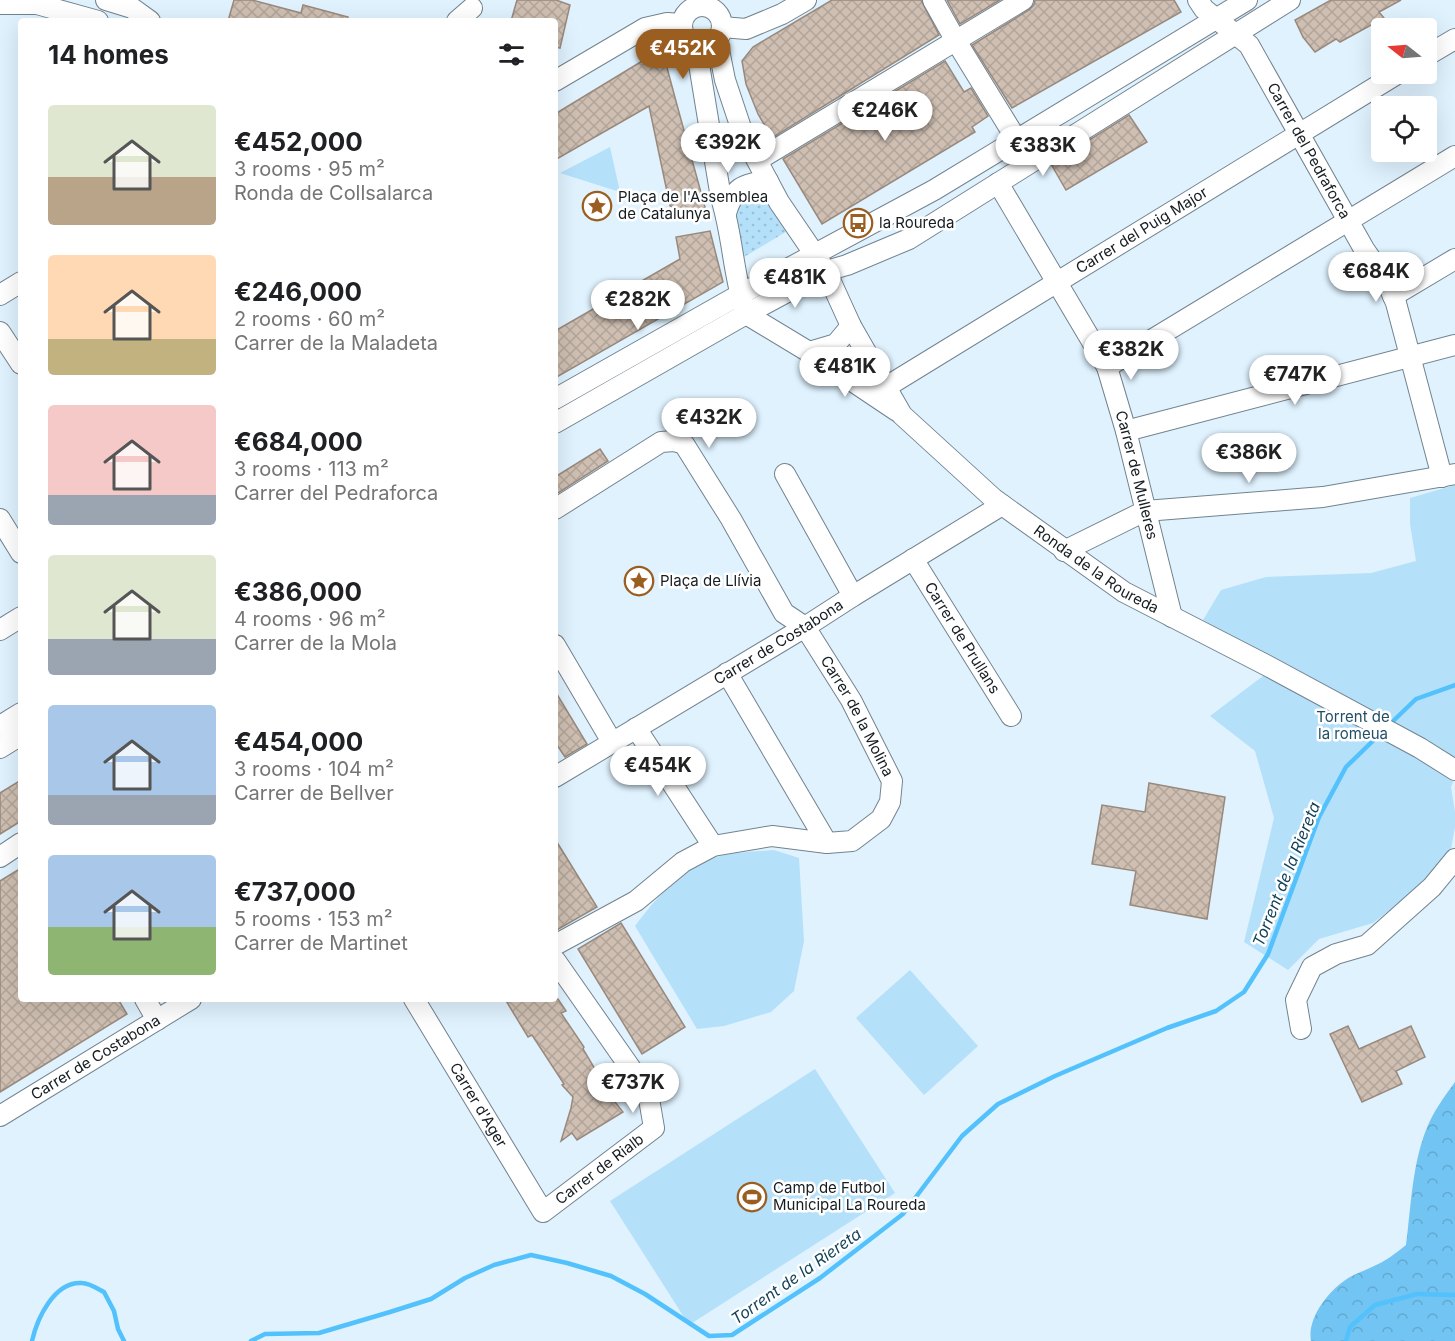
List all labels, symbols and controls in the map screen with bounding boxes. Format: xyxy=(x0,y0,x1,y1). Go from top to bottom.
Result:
north arrow xyxy=(1371,18,1437,84)
map controls xyxy=(1371,18,1437,162)
pin: €452K xyxy=(641,29,725,80)
text: €452K xyxy=(650,36,716,60)
icon: filters xyxy=(495,38,528,71)
text: 14 homes xyxy=(48,39,169,70)
street label: Carrer del Pedraforca xyxy=(1263,79,1355,222)
pin: €246K xyxy=(843,91,927,142)
button: locate xyxy=(1371,96,1437,162)
text: €246K xyxy=(852,98,918,122)
pin: €392K xyxy=(686,123,770,174)
text: €452,000 xyxy=(234,126,363,157)
pin: €383K xyxy=(1001,126,1085,177)
icon: home xyxy=(96,129,168,201)
text: €392K xyxy=(695,130,761,154)
text: €383K xyxy=(1010,133,1076,157)
text: 3 rooms · 95 m² xyxy=(234,157,385,181)
text: Ronda de Collsalarca xyxy=(234,181,433,205)
street label: Carrer del Puig Major xyxy=(1072,182,1211,277)
place label: Plaça de l'Assemblea de Catalunya xyxy=(618,187,768,223)
place icon: Plaça de l'Assemblea de Catalunya xyxy=(581,190,613,222)
bus stop icon: la Roureda xyxy=(842,207,874,239)
place label: la Roureda xyxy=(879,213,954,232)
pin: €684K xyxy=(1334,252,1418,303)
pin: €481K xyxy=(753,258,837,309)
text: €684K xyxy=(1342,259,1410,283)
text: €481K xyxy=(763,265,827,289)
text: €246,000 xyxy=(234,276,362,307)
icon: home xyxy=(96,279,168,351)
pin: €282K xyxy=(596,280,680,331)
text: €282K xyxy=(605,287,671,311)
text: 2 rooms · 60 m² xyxy=(234,307,385,331)
pin: €382K xyxy=(1089,330,1173,381)
text: Carrer de la Maladeta xyxy=(234,331,438,355)
text: €382K xyxy=(1098,337,1164,361)
pin: €481K xyxy=(803,347,887,398)
text: €481K xyxy=(813,354,877,378)
pin: €747K xyxy=(1253,355,1337,406)
text: €747K xyxy=(1263,362,1327,386)
pin: €432K xyxy=(667,398,751,449)
text: €432K xyxy=(675,405,743,429)
street label: Carrer de Mulleres xyxy=(1111,408,1162,541)
text: €684,000 xyxy=(234,426,363,457)
icon: home xyxy=(96,429,168,501)
pin: €386K xyxy=(1207,433,1291,484)
text: €386K xyxy=(1216,440,1283,464)
text: 3 rooms · 113 m² xyxy=(234,457,389,481)
text: Carrer del Pedraforca xyxy=(234,481,438,505)
street label: Ronda de la Roureda xyxy=(1030,521,1162,617)
place icon: Plaça de Llívia xyxy=(623,565,655,597)
place label: Plaça de Llívia xyxy=(660,571,761,590)
text: €386,000 xyxy=(234,576,362,607)
street label: Carrer de Prullans xyxy=(921,578,1005,697)
icon: home xyxy=(96,579,168,651)
street label: Carrer de Costabona xyxy=(710,595,847,689)
text: 4 rooms · 96 m² xyxy=(234,607,386,631)
text: Carrer de la Mola xyxy=(234,631,397,655)
street label: Carrer de la Molina xyxy=(817,652,898,780)
park label: Torrent de la romeua xyxy=(1316,707,1390,743)
text: €454,000 xyxy=(234,726,363,757)
icon: home xyxy=(96,729,168,801)
pin: €454K xyxy=(616,746,700,797)
text: €454K xyxy=(624,753,692,777)
text: 3 rooms · 104 m² xyxy=(234,757,394,781)
text: Carrer de Bellver xyxy=(234,781,394,805)
water label: Torrent de la Riereta xyxy=(1248,799,1324,949)
text: €737,000 xyxy=(234,876,356,907)
icon: home xyxy=(96,879,168,951)
text: 5 rooms · 153 m² xyxy=(234,907,393,931)
text: Carrer de Martinet xyxy=(234,931,408,955)
street label: Carrer de Costabona xyxy=(27,1010,163,1104)
street label: Carrer d'Ager xyxy=(446,1059,512,1151)
pin: €737K xyxy=(591,1063,675,1114)
text: €737K xyxy=(601,1070,665,1094)
street label: Carrer de Rialb xyxy=(551,1129,647,1208)
place label: Camp de Futbol Municipal La Roureda xyxy=(773,1178,926,1214)
sports icon: Camp de Futbol Municipal La Roureda xyxy=(736,1181,768,1213)
water label: Torrent de la Riereta xyxy=(727,1223,865,1328)

